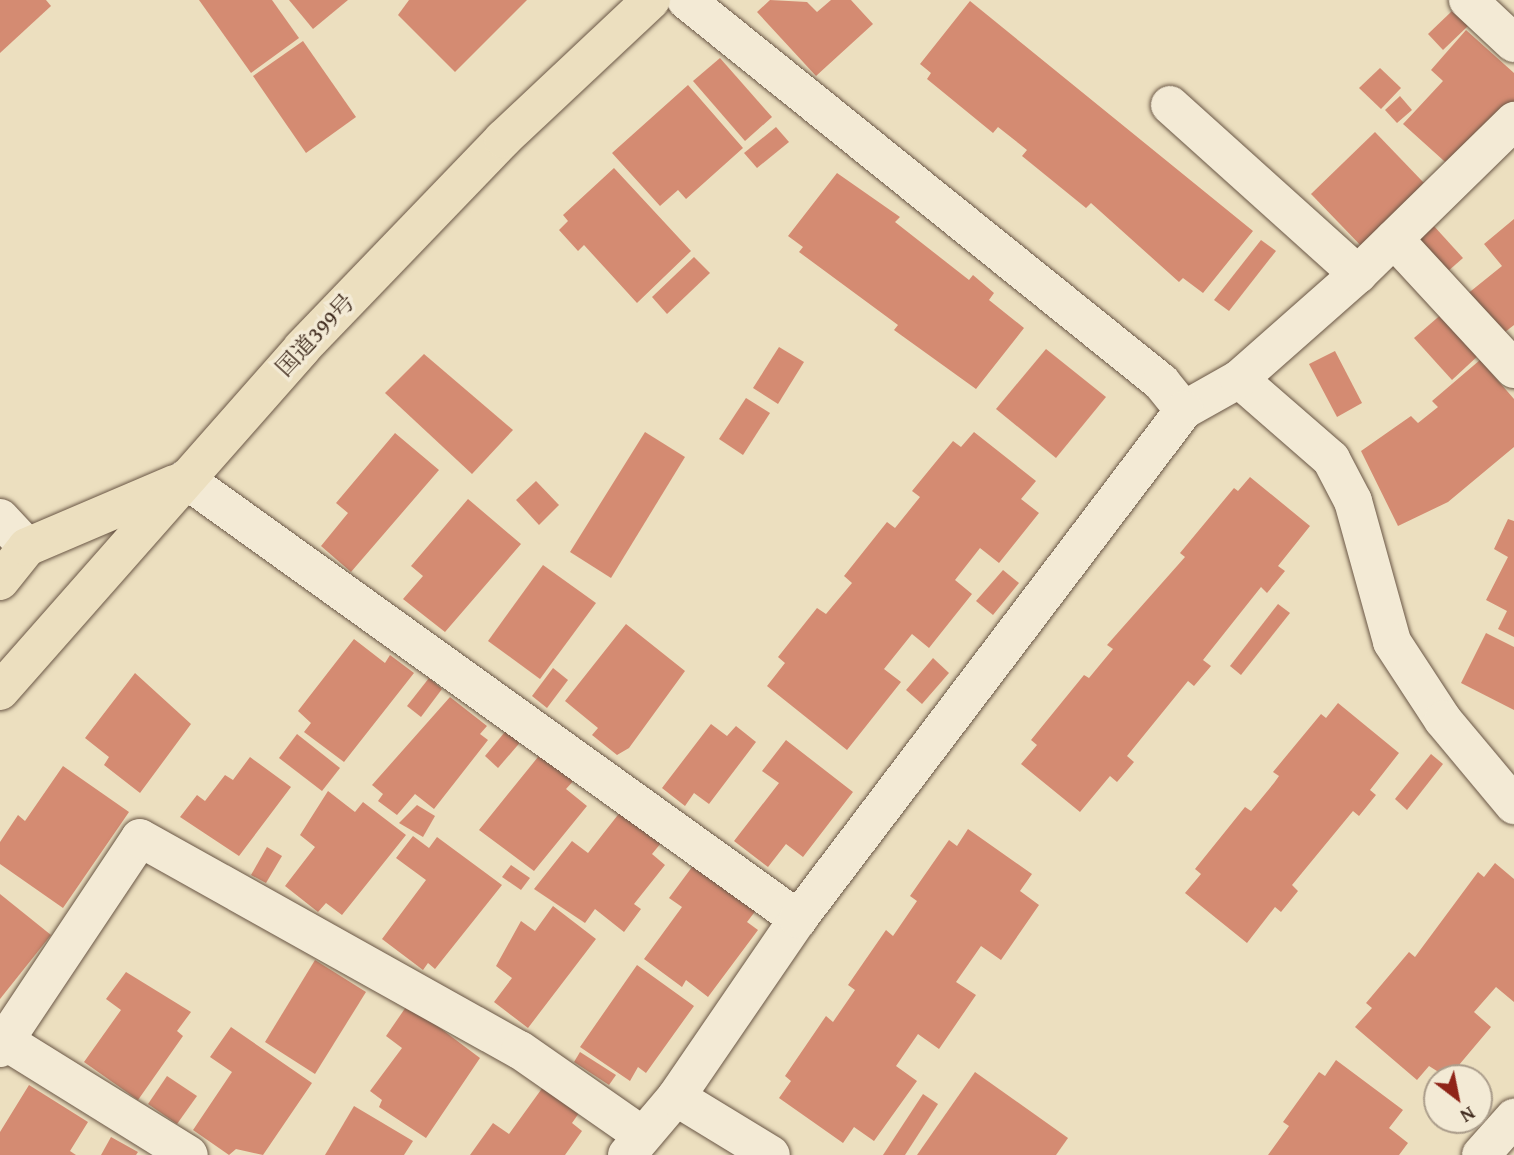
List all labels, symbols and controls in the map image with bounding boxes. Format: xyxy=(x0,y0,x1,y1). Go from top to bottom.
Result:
street label: 国道399号 xyxy=(270,288,360,382)
north arrow xyxy=(1423,1064,1493,1134)
text: N xyxy=(1455,1100,1481,1130)

